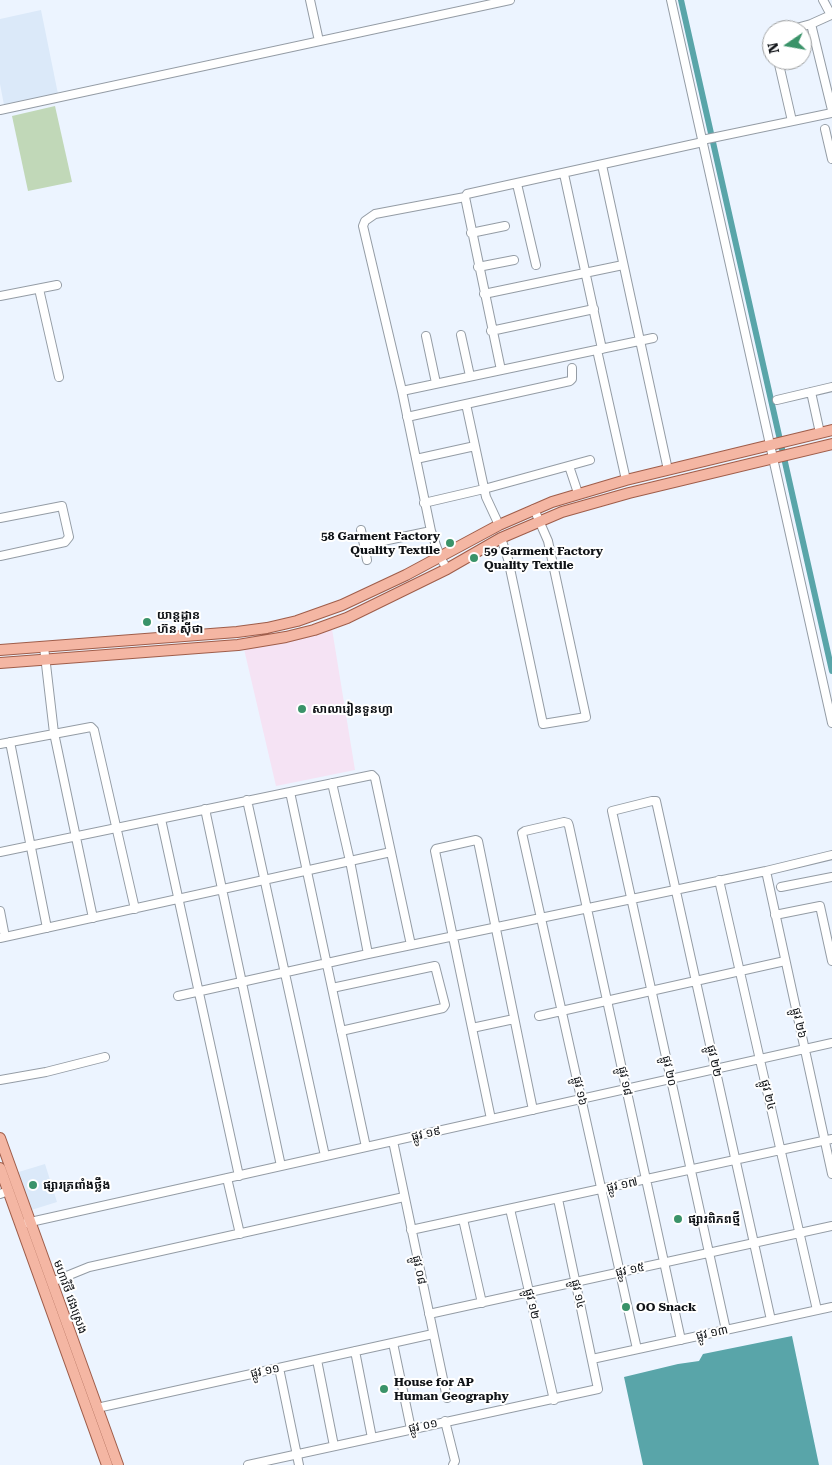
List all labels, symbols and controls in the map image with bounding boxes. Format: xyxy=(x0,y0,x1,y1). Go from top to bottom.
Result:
north arrow xyxy=(762,20,812,70)
text: N xyxy=(764,41,782,55)
place label: 58 Garment Factory Quality Textile xyxy=(321,529,440,557)
marker: 58 Garment Factory Quality Textile xyxy=(444,537,456,549)
place label: 59 Garment Factory Quality Textile xyxy=(484,544,603,572)
marker: 59 Garment Factory Quality Textile xyxy=(468,552,480,564)
place label: យាន្ដដ្ឋាន ហ៊ន ស៊ីថា xyxy=(157,608,203,636)
marker: យាន្ដដ្ឋាន ហ៊ន ស៊ីថា xyxy=(141,616,153,628)
place label: សាលារៀនទួនហ្វា xyxy=(312,702,393,716)
marker: សាលារៀនទួនហ្វា xyxy=(296,703,308,715)
street label: ផ្លូវ ២៦ xyxy=(789,1006,809,1040)
street label: ផ្លូវ ២២ xyxy=(703,1043,725,1079)
street label: ផ្លូវ ២០ xyxy=(659,1054,679,1088)
street label: ផ្លូវ ១៨ xyxy=(615,1065,635,1097)
street label: ផ្លូវ ១៦ xyxy=(570,1075,590,1107)
street label: ផ្លូវ ២៤ xyxy=(757,1078,779,1112)
street label: ផ្លូវ ១៩ xyxy=(410,1124,442,1144)
street label: ផ្លូវ ១៧ xyxy=(605,1175,639,1195)
place label: ផ្សារត្រពាំងថ្លឹង xyxy=(43,1178,111,1192)
marker: ផ្សារត្រពាំងថ្លឹង xyxy=(27,1179,39,1191)
place label: ផ្សារពិភពថ្មី xyxy=(688,1212,740,1226)
marker: ផ្សារពិភពថ្មី xyxy=(672,1213,684,1225)
street label: ផ្លូវ ០៨ xyxy=(409,1254,429,1286)
street label: មហាវិថី វេងស្រេង xyxy=(50,1258,90,1336)
street label: ផ្លូវ ១៥ xyxy=(614,1260,646,1280)
street label: ផ្លូវ ១៤ xyxy=(568,1278,588,1310)
street label: ផ្លូវ ១២ xyxy=(521,1287,543,1321)
place label: OO Snack xyxy=(636,1300,696,1314)
marker: OO Snack xyxy=(620,1301,632,1313)
street label: ផ្លូវ ១៣ xyxy=(695,1323,729,1343)
street label: ផ្លូវ ១១ xyxy=(249,1361,281,1381)
place label: House for AP Human Geography xyxy=(394,1375,509,1403)
marker: House for AP Human Geography xyxy=(378,1383,390,1395)
street label: ផ្លូវ ០១ xyxy=(407,1416,439,1436)

